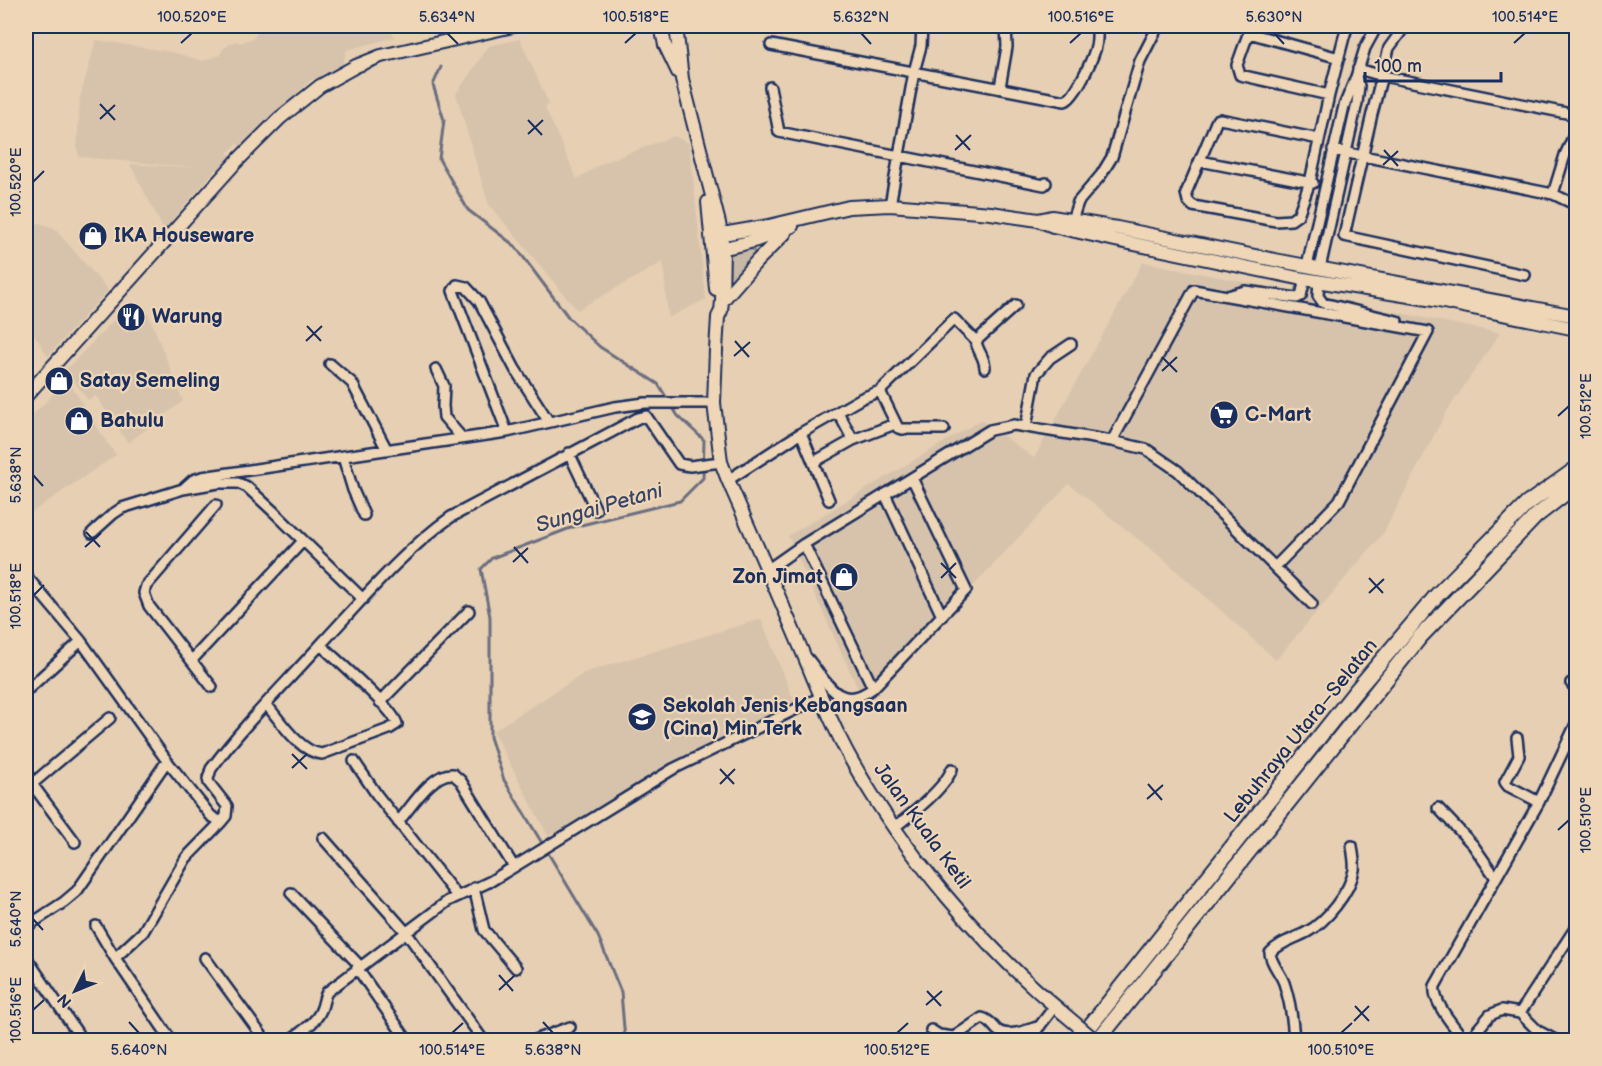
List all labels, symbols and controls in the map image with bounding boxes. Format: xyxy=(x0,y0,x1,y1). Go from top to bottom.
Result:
text: 100.520°E xyxy=(157,8,227,27)
text: 5.634°N xyxy=(419,8,475,27)
text: 100.518°E xyxy=(603,8,669,27)
text: 5.632°N xyxy=(833,8,889,27)
text: 100.516°E xyxy=(1048,8,1114,27)
text: 5.630°N xyxy=(1246,8,1302,27)
text: 100.514°E xyxy=(1492,8,1558,27)
scale bar xyxy=(1365,45,1502,83)
text: 100 m xyxy=(1374,56,1422,77)
text: 100.520°E xyxy=(7,147,26,217)
shop icon: IKA Houseware xyxy=(77,220,109,252)
place label: IKA Houseware xyxy=(114,224,254,248)
restaurant icon: Warung xyxy=(115,301,147,333)
place label: Warung xyxy=(152,305,223,329)
shop icon: Satay Semeling xyxy=(43,365,75,397)
place label: Satay Semeling xyxy=(80,369,220,393)
text: 100.512°E xyxy=(1577,373,1596,439)
supermarket icon: C-Mart xyxy=(1208,399,1240,431)
place label: C-Mart xyxy=(1245,403,1311,427)
shop icon: Bahulu xyxy=(63,405,95,437)
place label: Bahulu xyxy=(100,409,164,433)
text: 5.638°N xyxy=(7,447,26,503)
water label: Sungai Petani xyxy=(533,478,667,538)
shop icon: Zon Jimat xyxy=(828,561,860,593)
text: 100.518°E xyxy=(7,563,26,629)
place label: Zon Jimat xyxy=(733,565,823,589)
street label: Lebuhraya Utara–Selatan xyxy=(1219,634,1383,828)
place label: Sekolah Jenis Kebangsaan (Cina) Min Terk xyxy=(663,694,908,741)
school or university icon: Sekolah Jenis Kebangsaan (Cina) Min Terk xyxy=(626,701,658,733)
street label: Jalan Kuala Ketil xyxy=(868,758,976,894)
text: 100.510°E xyxy=(1577,787,1596,853)
text: 5.640°N xyxy=(7,891,26,947)
north arrow xyxy=(45,961,105,1021)
text: 100.516°E xyxy=(7,977,26,1043)
text: N xyxy=(54,989,76,1011)
text: 5.640°N xyxy=(111,1041,167,1060)
text: 100.514°E xyxy=(419,1041,485,1060)
text: 5.638°N xyxy=(525,1041,581,1060)
text: 100.512°E xyxy=(864,1041,930,1060)
text: 100.510°E xyxy=(1308,1041,1374,1060)

